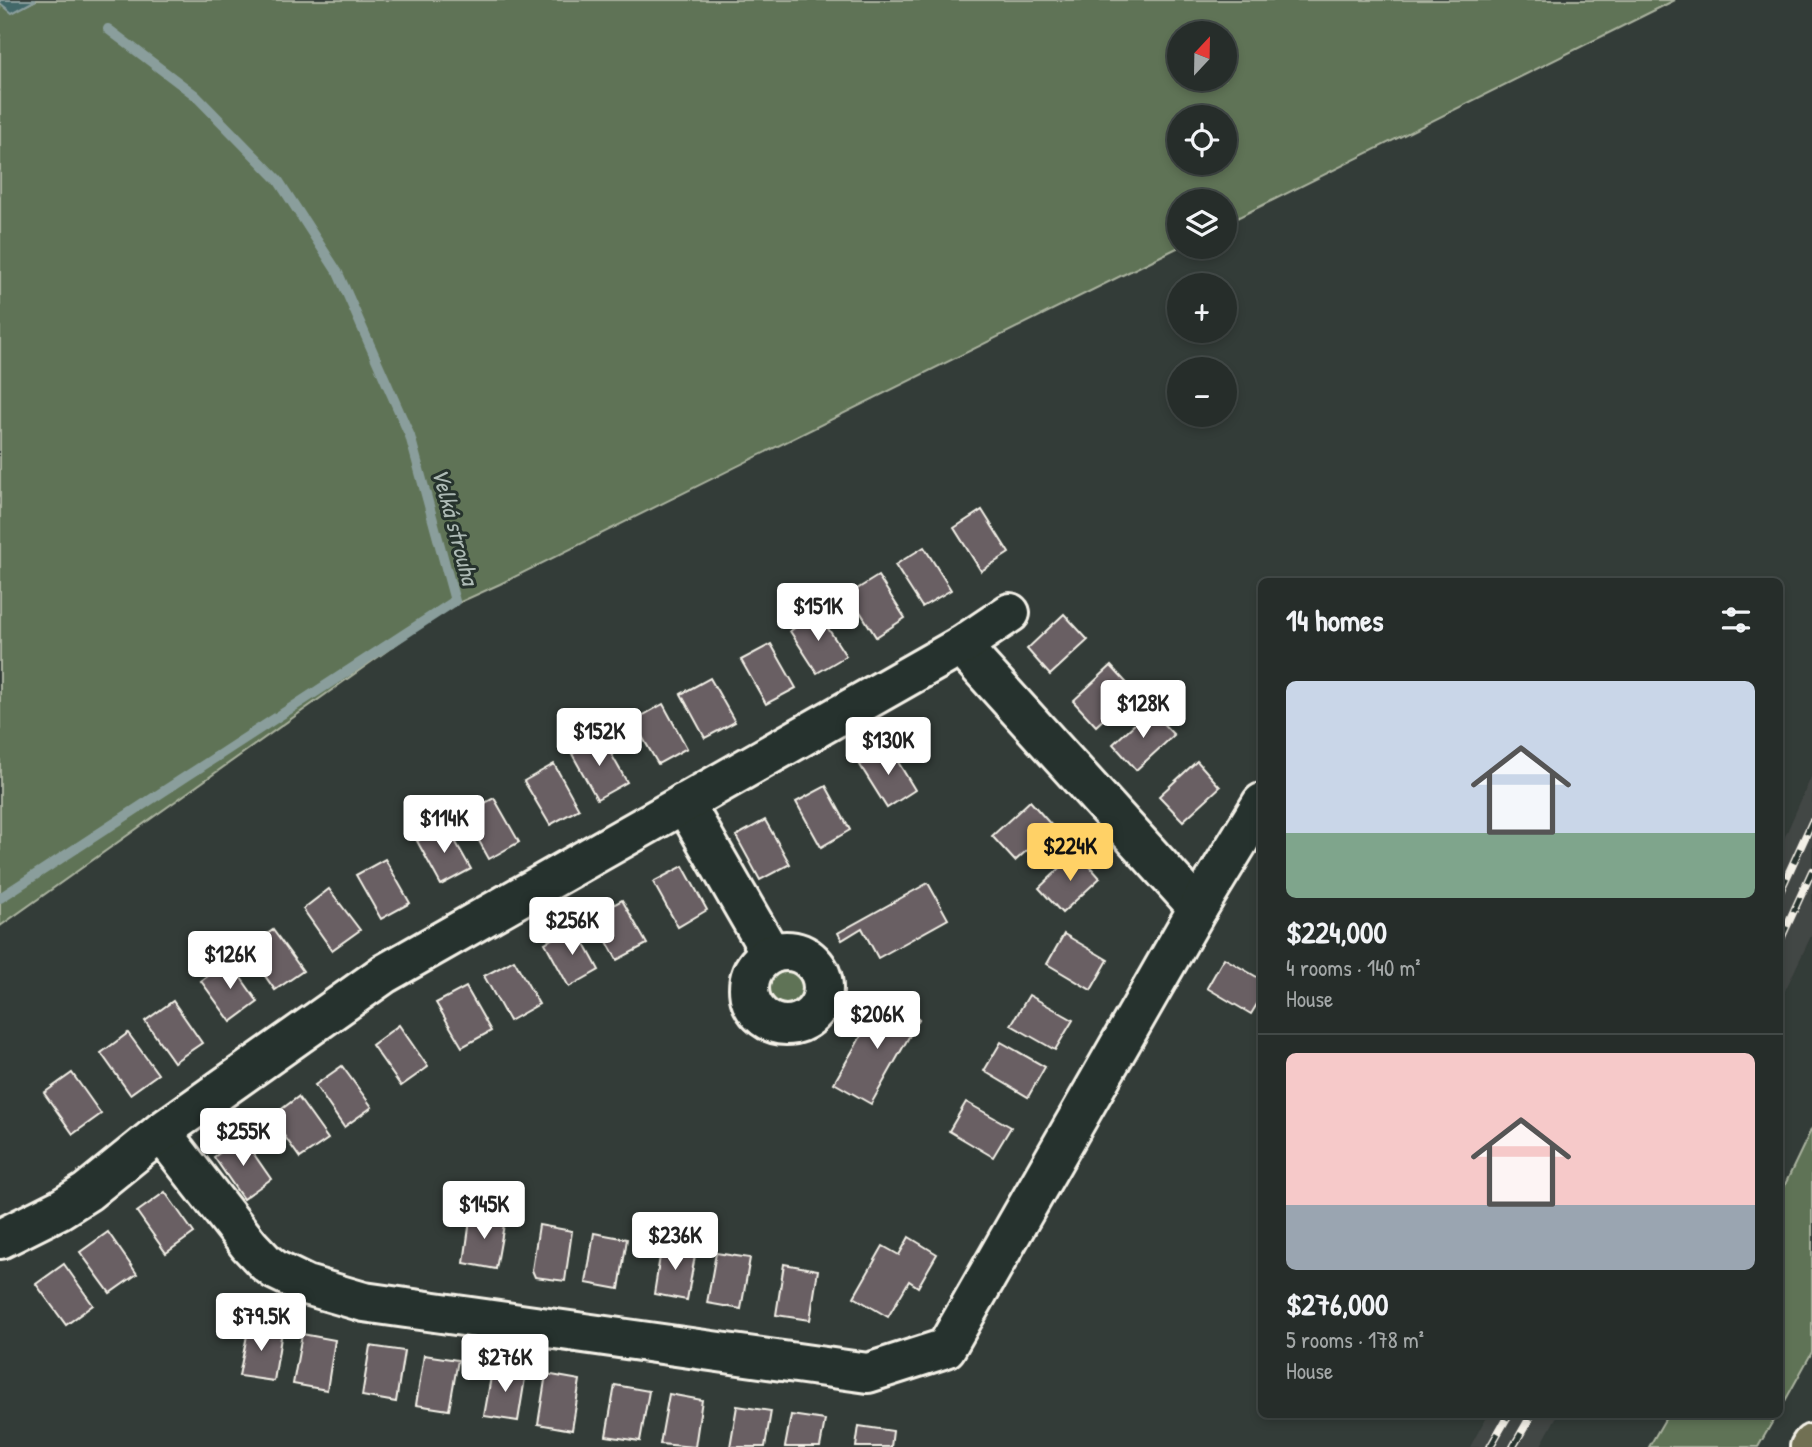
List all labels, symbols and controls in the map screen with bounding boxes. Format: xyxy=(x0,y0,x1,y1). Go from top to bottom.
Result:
north arrow xyxy=(1167,21,1237,91)
map controls xyxy=(1167,21,1237,427)
button: locate xyxy=(1167,105,1237,175)
button: layers xyxy=(1167,189,1237,259)
button: + xyxy=(1167,273,1237,343)
button: − xyxy=(1167,357,1237,427)
water label: Velká strouha xyxy=(425,464,488,591)
pin: $151K xyxy=(769,584,867,643)
text: $151K xyxy=(793,590,843,621)
text: 14 homes xyxy=(1286,600,1384,640)
icon: filters xyxy=(1717,601,1755,639)
pin: $128K xyxy=(1094,680,1192,740)
text: $128K xyxy=(1117,687,1169,718)
pin: $152K xyxy=(550,708,648,768)
text: $152K xyxy=(573,715,625,746)
pin: $130K xyxy=(839,718,937,777)
text: $130K xyxy=(862,724,914,755)
icon: home xyxy=(1458,727,1584,853)
pin: $114K xyxy=(395,796,493,855)
text: $114K xyxy=(419,802,469,833)
pin: $224K xyxy=(1021,824,1119,883)
text: $224K xyxy=(1043,830,1097,861)
pin: $256K xyxy=(523,898,621,957)
text: $256K xyxy=(545,904,599,935)
text: $224,000 xyxy=(1286,912,1387,952)
pin: $126K xyxy=(181,932,279,991)
text: $126K xyxy=(204,938,256,969)
text: 4 rooms · 140 m² xyxy=(1286,952,1420,983)
text: House xyxy=(1286,983,1333,1014)
pin: $206K xyxy=(828,992,926,1051)
text: $206K xyxy=(850,998,904,1029)
icon: home xyxy=(1458,1099,1584,1225)
pin: $255K xyxy=(194,1108,292,1168)
text: $255K xyxy=(216,1115,270,1146)
pin: $145K xyxy=(435,1182,533,1241)
text: $145K xyxy=(459,1188,509,1219)
pin: $236K xyxy=(626,1212,724,1272)
text: $236K xyxy=(648,1219,702,1250)
text: $276,000 xyxy=(1286,1284,1388,1324)
pin: $79.5K xyxy=(204,1294,318,1353)
text: $79.5K xyxy=(232,1300,290,1331)
text: 5 rooms · 178 m² xyxy=(1286,1324,1424,1355)
pin: $276K xyxy=(456,1334,554,1394)
text: $276K xyxy=(477,1341,533,1372)
text: House xyxy=(1286,1355,1333,1386)

